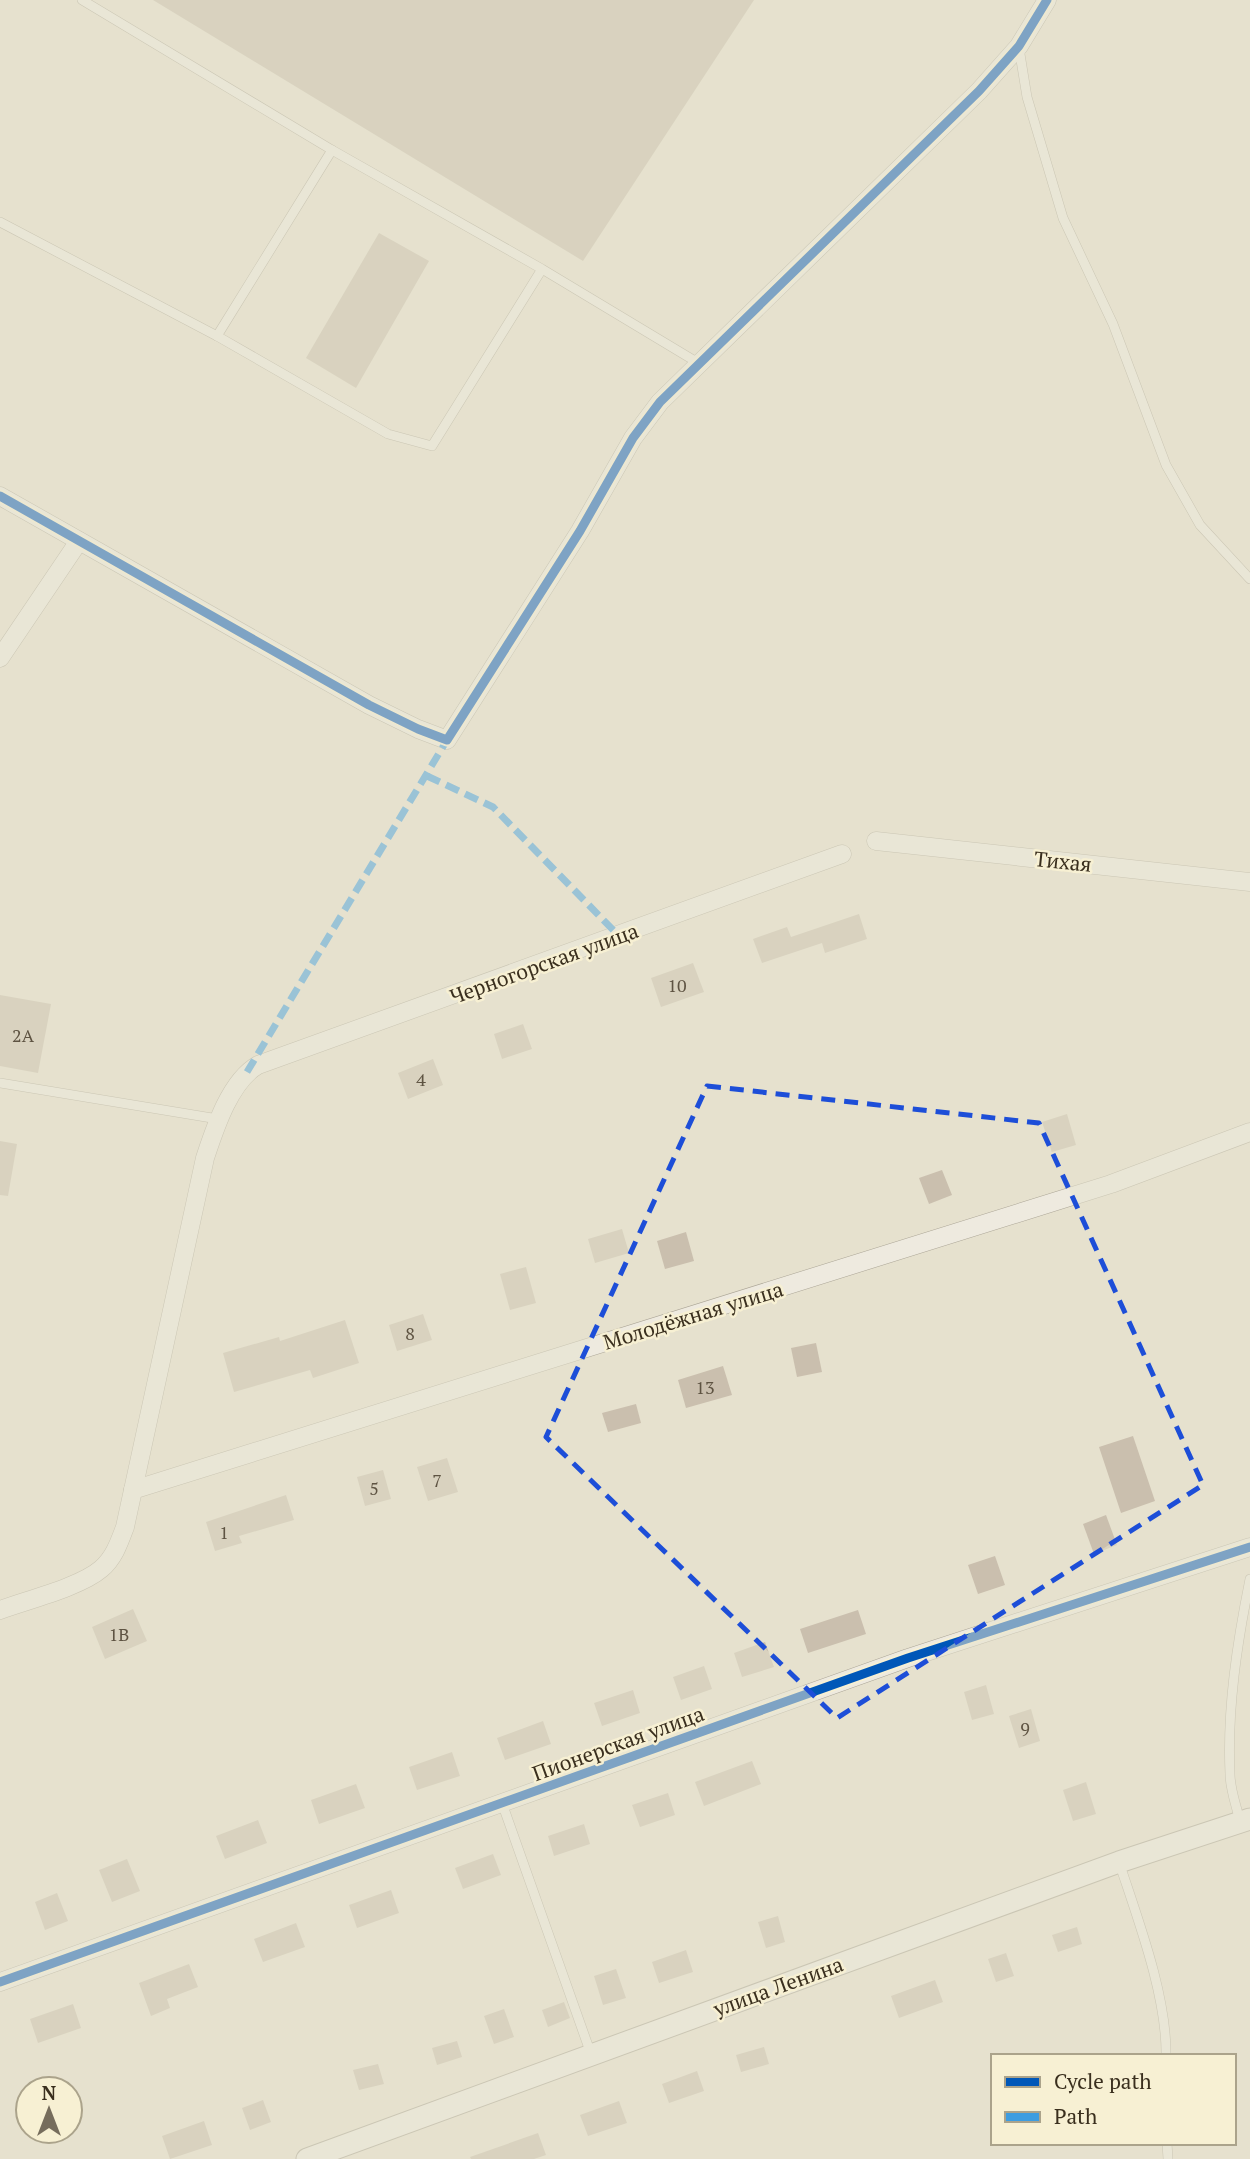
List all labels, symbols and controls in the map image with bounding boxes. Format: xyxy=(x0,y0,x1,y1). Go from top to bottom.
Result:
street label: Тихая xyxy=(1033,844,1093,878)
street label: Черногорская улица xyxy=(446,916,642,1010)
house number: 10 xyxy=(667,973,687,997)
house number: 2А xyxy=(12,1023,35,1047)
house number: 4 xyxy=(416,1067,426,1091)
street label: Молодёжная улица xyxy=(600,1274,787,1356)
house number: 8 xyxy=(405,1321,415,1345)
house number: 13 xyxy=(695,1375,715,1399)
house number: 7 xyxy=(432,1468,442,1492)
house number: 5 xyxy=(369,1476,379,1500)
house number: 1 xyxy=(219,1520,229,1544)
house number: 1В xyxy=(109,1622,129,1646)
street label: Пионерская улица xyxy=(528,1699,708,1787)
house number: 9 xyxy=(1020,1716,1030,1740)
street label: улица Ленина xyxy=(708,1949,847,2023)
legend xyxy=(991,2054,1236,2145)
text: Cycle path xyxy=(1054,2067,1152,2095)
north arrow xyxy=(14,2075,84,2145)
text: N xyxy=(42,2080,57,2105)
text: Path xyxy=(1054,2102,1097,2130)

